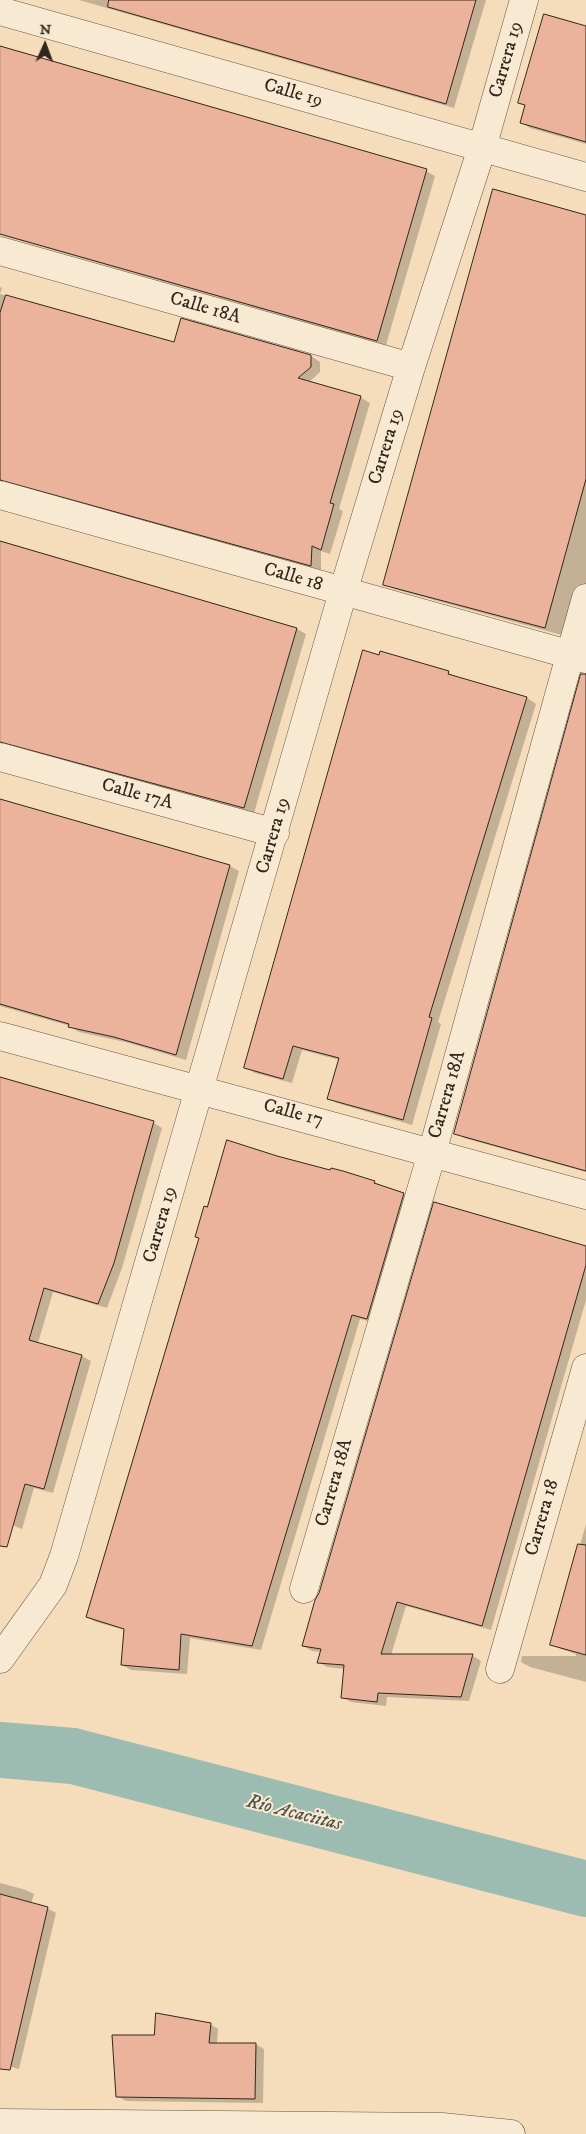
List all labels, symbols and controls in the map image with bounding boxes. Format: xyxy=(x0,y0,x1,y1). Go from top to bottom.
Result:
street label: Carrera 19 xyxy=(485,19,529,101)
north arrow xyxy=(20,20,70,70)
text: N xyxy=(39,21,52,39)
street label: Calle 19 xyxy=(261,75,325,113)
street label: Calle 18A xyxy=(167,288,243,330)
street label: Carrera 19 xyxy=(365,406,409,488)
street label: Calle 18 xyxy=(261,559,325,597)
street label: Calle 17A xyxy=(99,775,175,815)
street label: Carrera 19 xyxy=(252,795,296,877)
street label: Carrera 18A xyxy=(425,1048,471,1142)
street label: Calle 17 xyxy=(261,1095,325,1133)
street label: Carrera 19 xyxy=(139,1184,183,1266)
street label: Carrera 18A xyxy=(312,1436,358,1530)
street label: Carrera 18 xyxy=(521,1477,565,1559)
water label: Río Acaciitas xyxy=(244,1791,344,1837)

